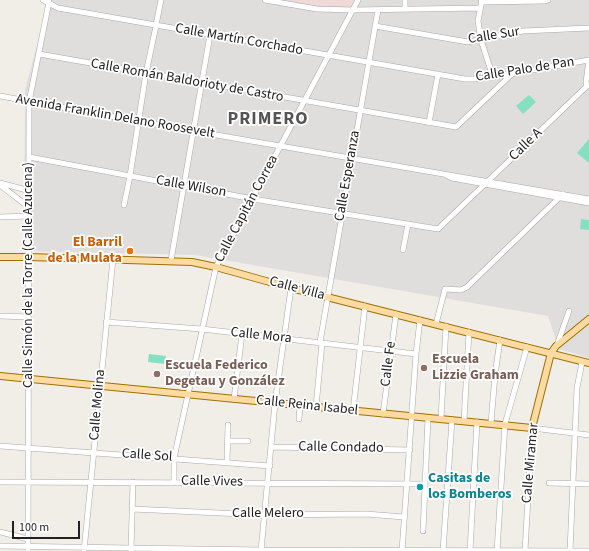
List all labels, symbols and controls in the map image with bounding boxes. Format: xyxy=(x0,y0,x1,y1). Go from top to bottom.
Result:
street label: Calle Martín Corchado xyxy=(174,20,304,60)
street label: Calle Sur xyxy=(467,24,521,48)
street label: Calle Palo de Pan xyxy=(474,54,576,86)
street label: Calle Román Baldorioty de Castro xyxy=(89,56,285,106)
street label: Avenida Franklin Delano Roosevelt xyxy=(14,91,216,143)
district label: PRIMERO xyxy=(227,109,309,131)
street label: Calle A xyxy=(506,125,546,165)
street label: Calle Esperanza xyxy=(332,129,364,223)
street label: Calle Capitán Correa xyxy=(212,152,282,266)
street label: Calle Simón de la Torre (Calle Azucena) xyxy=(21,162,37,388)
street label: Calle Wilson xyxy=(155,173,227,201)
place label: El Barril de la Mulata xyxy=(48,235,122,268)
marker: El Barril de la Mulata xyxy=(125,246,135,256)
street label: Calle Villa xyxy=(267,274,327,304)
street label: Calle Mora xyxy=(230,324,292,348)
street label: Calle Fe xyxy=(378,340,400,388)
place label: Escuela Lizzie Graham xyxy=(432,352,519,384)
place label: Escuela Federico Degetau y González xyxy=(165,358,285,390)
marker: Escuela Lizzie Graham xyxy=(419,363,429,373)
street label: Calle Molina xyxy=(87,369,109,441)
marker: Escuela Federico Degetau y González xyxy=(152,369,162,379)
street label: Calle Reina Isabel xyxy=(255,392,359,420)
street label: Calle Miramar xyxy=(519,422,543,504)
street label: Calle Condado xyxy=(298,439,384,457)
street label: Calle Sol xyxy=(121,446,173,466)
place label: Casitas de los Bomberos xyxy=(428,471,512,504)
street label: Calle Vives xyxy=(181,473,243,491)
marker: Casitas de los Bomberos xyxy=(415,482,425,492)
street label: Calle Melero xyxy=(232,506,304,522)
scale bar xyxy=(14,513,82,539)
text: 100 m xyxy=(19,519,49,536)

